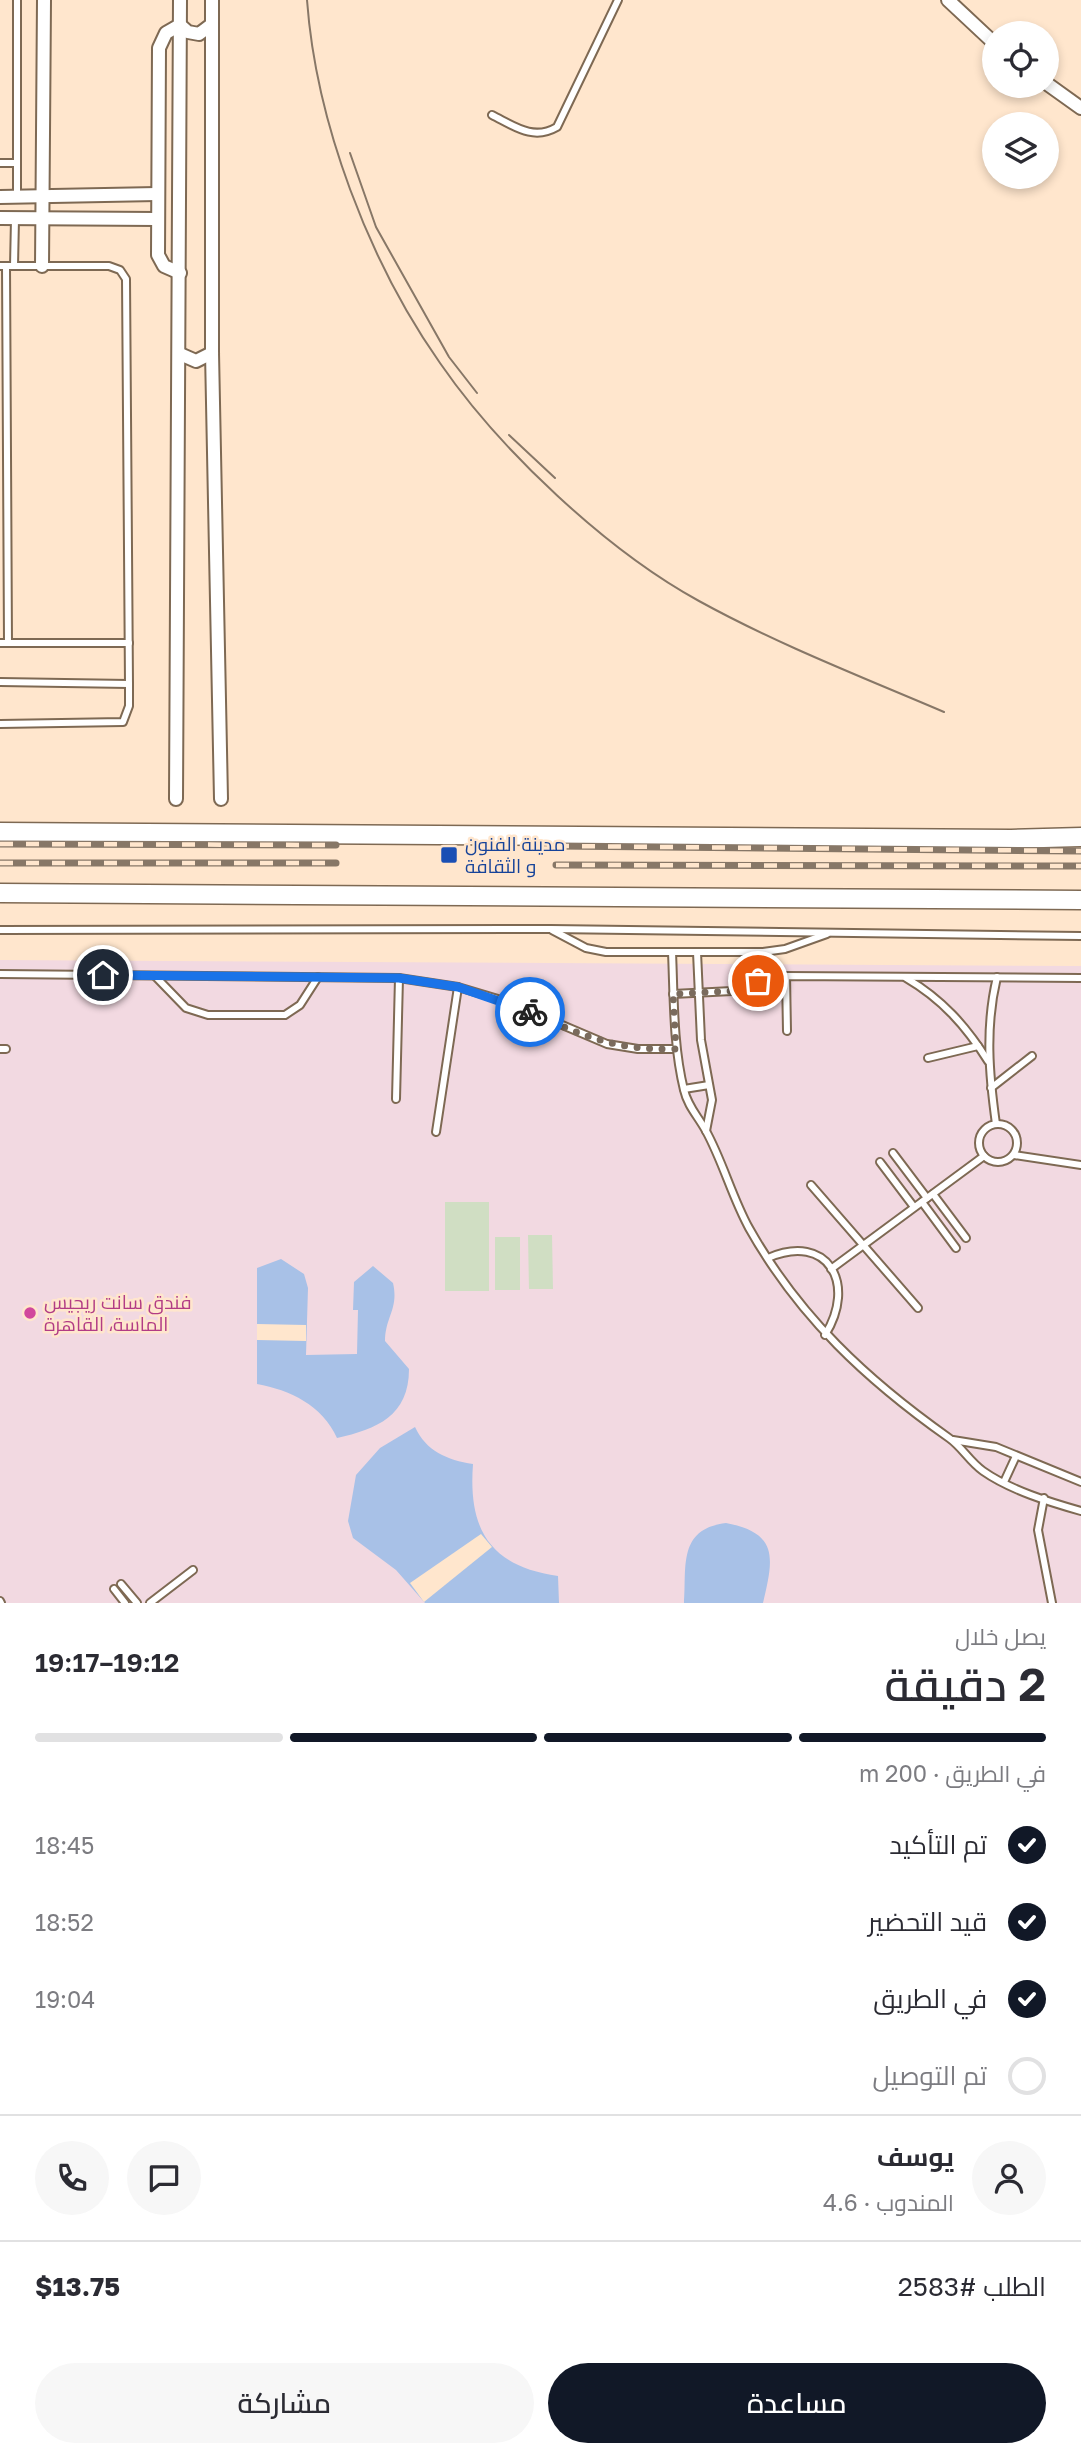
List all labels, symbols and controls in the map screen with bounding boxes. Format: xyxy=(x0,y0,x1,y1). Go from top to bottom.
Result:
map controls xyxy=(982,21,1059,189)
button: locate xyxy=(982,21,1059,98)
button: layers xyxy=(982,112,1059,189)
place label: مدينة الفنون و الثقافة xyxy=(465,832,565,878)
marker: مدينة الفنون و الثقافة xyxy=(439,845,459,865)
pin xyxy=(73,945,133,1005)
pin xyxy=(728,951,788,1011)
icon: home xyxy=(84,956,122,994)
icon: bag xyxy=(739,962,777,1000)
courier xyxy=(495,977,565,1047)
icon: bike xyxy=(511,993,549,1031)
place label: فندق سانت ريجيس الماسة، القاهرة xyxy=(44,1290,191,1336)
marker: فندق سانت ريجيس الماسة، القاهرة xyxy=(22,1305,38,1321)
text: يصل خلال xyxy=(955,1622,1046,1650)
text: 19:12–19:17 xyxy=(35,1647,179,1678)
text: 2 دقيقة xyxy=(884,1656,1046,1711)
text: في الطريق · 200 m xyxy=(859,1759,1046,1787)
icon: check xyxy=(1008,1826,1046,1864)
text: تم التأكيد xyxy=(889,1829,987,1860)
text: 18:45 xyxy=(35,1831,94,1859)
icon: check xyxy=(1008,1903,1046,1941)
text: قيد التحضير xyxy=(868,1906,987,1937)
text: 18:52 xyxy=(35,1908,94,1936)
icon: check xyxy=(1008,1980,1046,2018)
text: في الطريق xyxy=(873,1983,987,2014)
text: 19:04 xyxy=(35,1985,95,2013)
text: تم التوصيل xyxy=(872,2060,987,2091)
button: phone xyxy=(35,2141,109,2215)
button: chat xyxy=(127,2141,201,2215)
text: يوسف xyxy=(877,2141,954,2172)
button: person xyxy=(972,2141,1046,2215)
text: المندوب · 4.6 xyxy=(823,2188,954,2216)
text: $13.75 xyxy=(35,2271,120,2302)
text: الطلب #2583 xyxy=(898,2271,1046,2302)
button: مشاركة xyxy=(35,2363,534,2443)
button: مساعدة xyxy=(548,2363,1046,2443)

